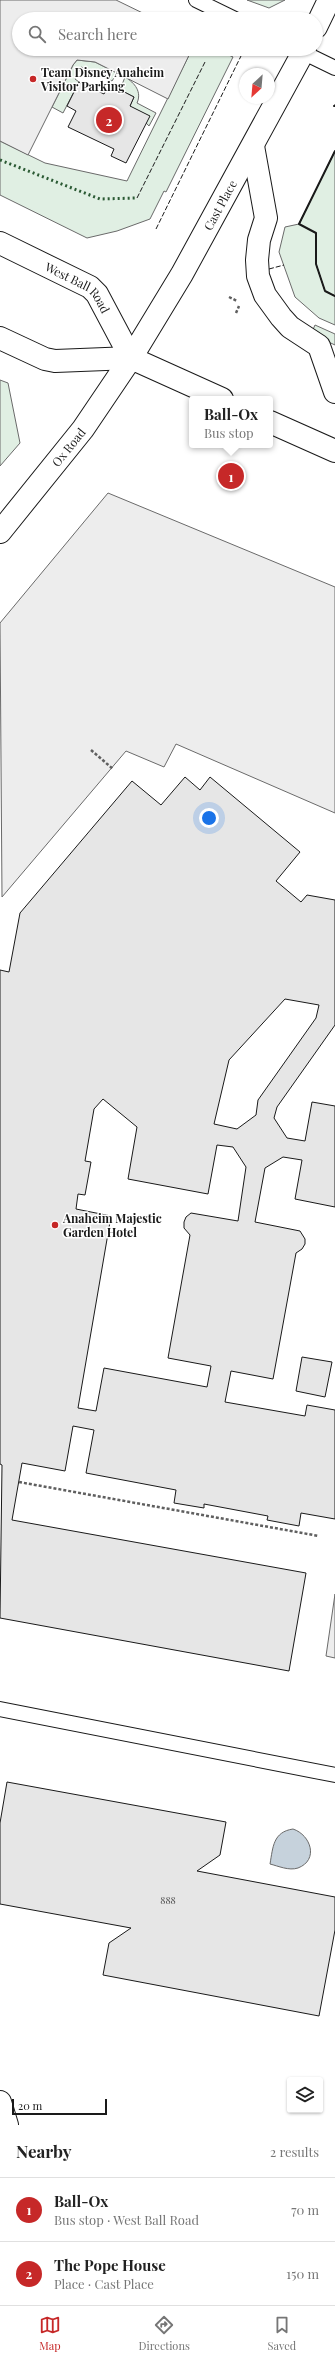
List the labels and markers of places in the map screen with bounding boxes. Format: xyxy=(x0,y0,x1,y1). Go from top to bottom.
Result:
place label: Team Disney Anaheim Visitor Parking xyxy=(40,64,164,94)
marker: Team Disney Anaheim Visitor Parking xyxy=(28,74,38,84)
pin: 2 xyxy=(96,105,122,135)
pin: 1 xyxy=(218,461,244,491)
place label: Anaheim Majestic Garden Hotel xyxy=(62,1210,162,1240)
marker: Anaheim Majestic Garden Hotel xyxy=(50,1220,60,1230)

